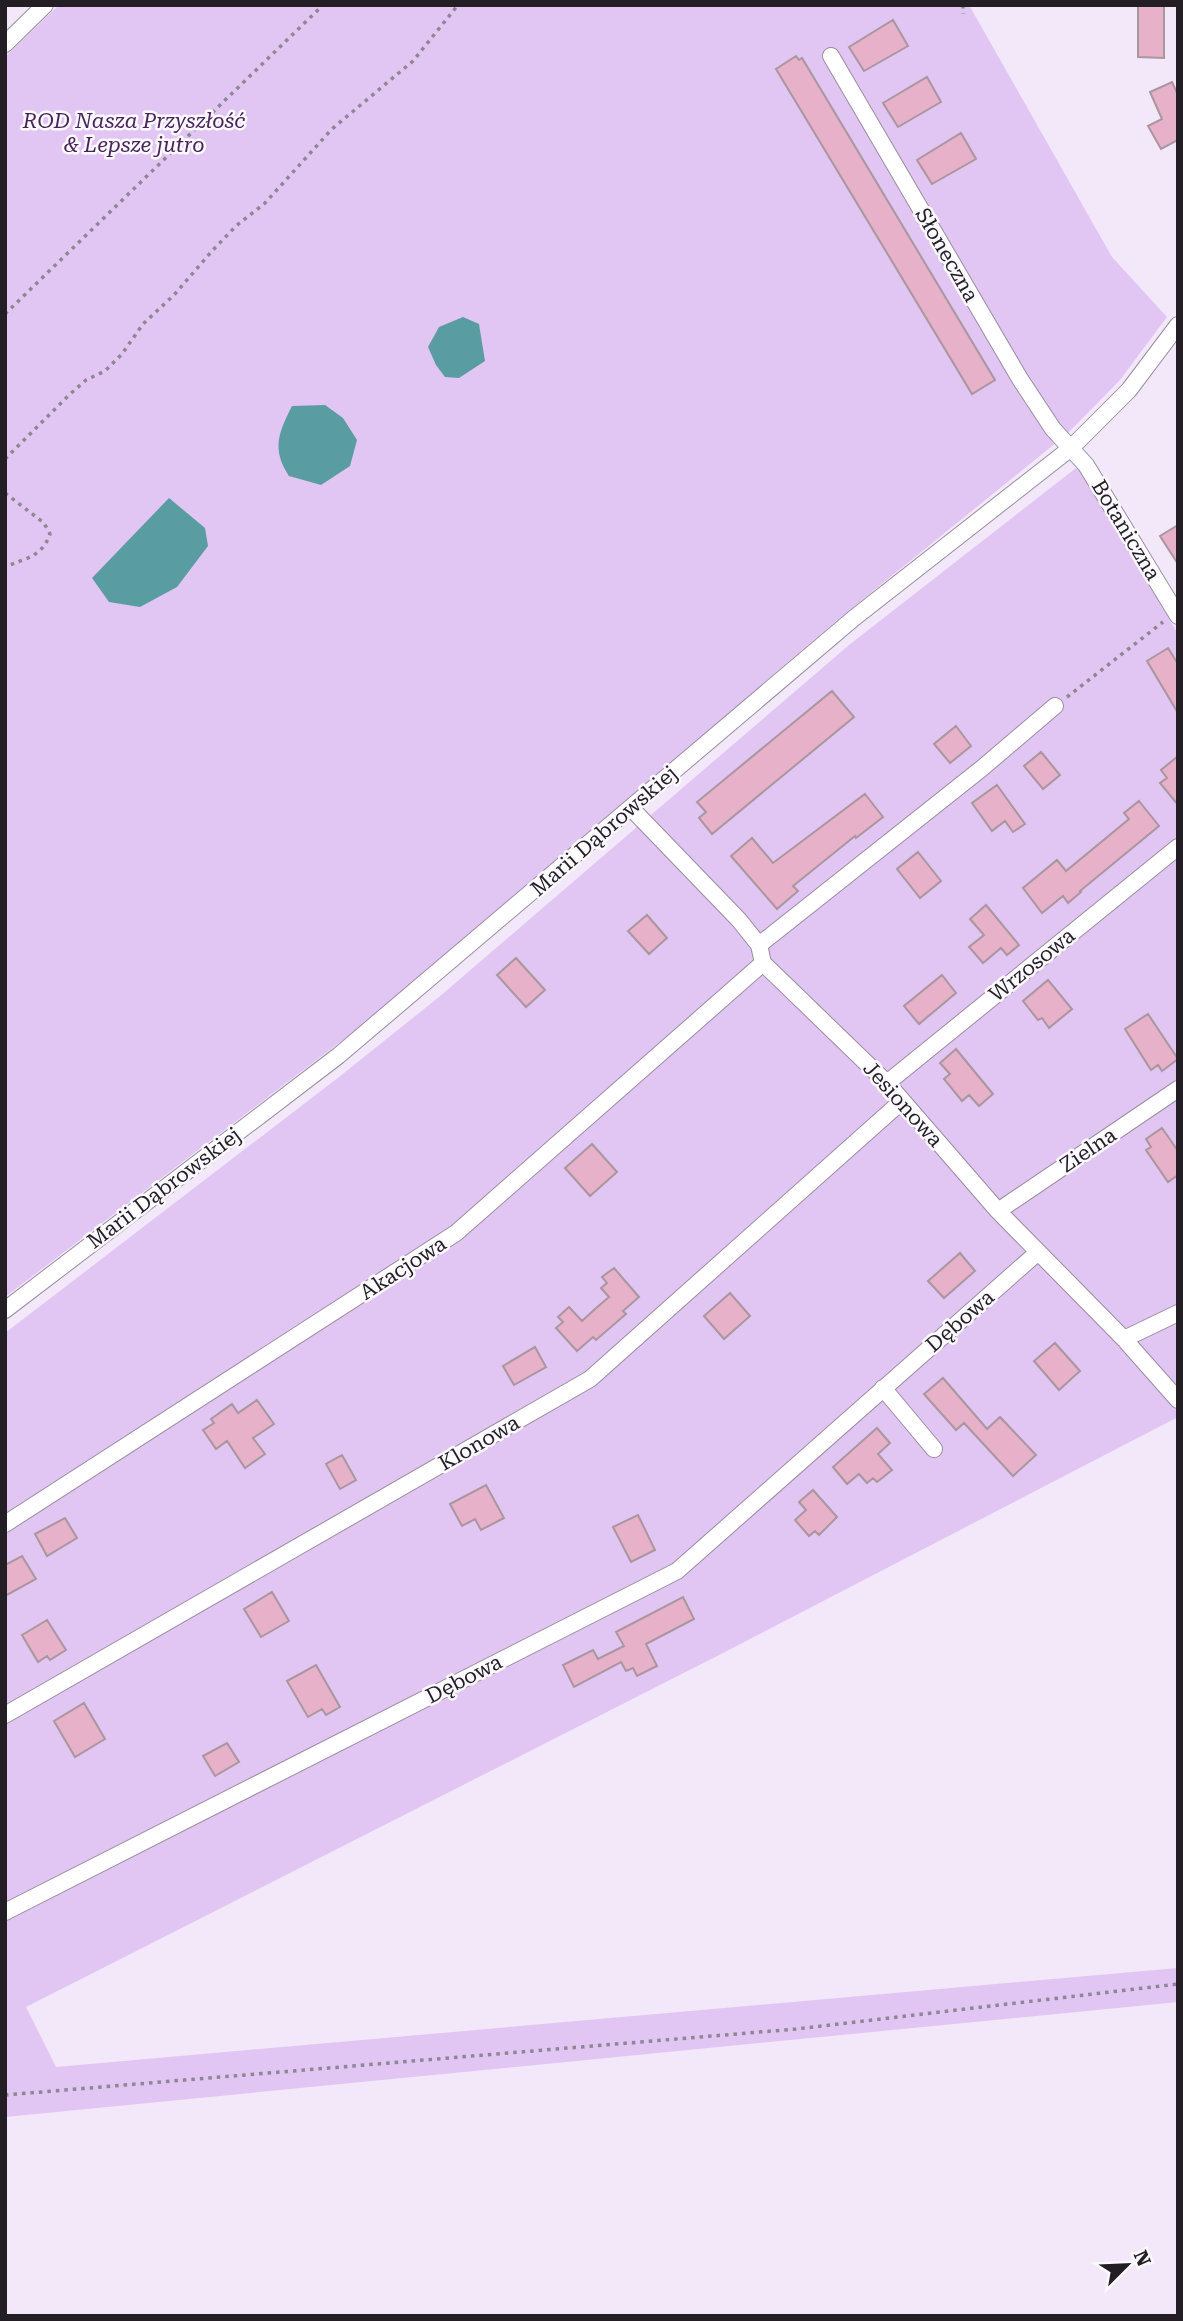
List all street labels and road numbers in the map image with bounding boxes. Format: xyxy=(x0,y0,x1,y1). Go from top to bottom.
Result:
street label: Słoneczna xyxy=(911,204,984,307)
street label: Botaniczna xyxy=(1087,475,1166,585)
street label: Marii Dąbrowskiej xyxy=(526,761,682,901)
street label: Wrzosowa xyxy=(984,923,1080,1007)
street label: Jesionowa xyxy=(858,1056,948,1152)
street label: Zielna xyxy=(1055,1122,1121,1177)
street label: Marii Dąbrowskiej xyxy=(83,1123,245,1253)
street label: Akacjowa xyxy=(356,1231,451,1305)
street label: Dębowa xyxy=(921,1285,999,1357)
street label: Klonowa xyxy=(434,1410,524,1476)
street label: Dębowa xyxy=(422,1649,507,1708)

